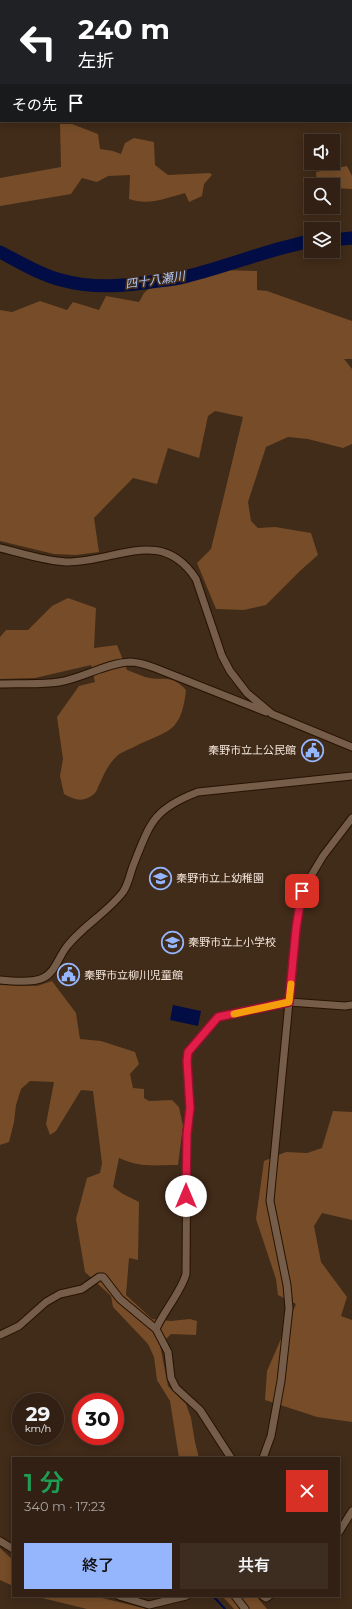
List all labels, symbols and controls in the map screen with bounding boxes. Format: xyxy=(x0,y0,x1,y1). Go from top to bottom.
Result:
text: 240 m xyxy=(78,12,170,46)
icon: left xyxy=(12,16,64,68)
text: 左折 xyxy=(78,50,114,72)
icon: arrive xyxy=(65,92,87,114)
text: その先 xyxy=(12,95,57,114)
map controls xyxy=(304,134,340,258)
button: sound xyxy=(304,134,340,170)
button: search xyxy=(304,178,340,214)
button: layers xyxy=(304,222,340,258)
water label: 四十八瀬川 xyxy=(124,268,188,291)
public building icon: 秦野市立上公民館 xyxy=(299,737,325,763)
place label: 秦野市立上公民館 xyxy=(208,743,296,757)
school or university icon: 秦野市立上幼稚園 xyxy=(148,865,174,891)
place label: 秦野市立上幼稚園 xyxy=(176,871,264,885)
pin xyxy=(285,874,319,908)
icon: arrive xyxy=(291,880,313,902)
school or university icon: 秦野市立上小学校 xyxy=(160,929,186,955)
place label: 秦野市立上小学校 xyxy=(188,935,276,949)
public building icon: 秦野市立柳川児童館 xyxy=(55,962,81,988)
place label: 秦野市立柳川児童館 xyxy=(84,968,183,982)
position arrow xyxy=(165,1175,207,1217)
speed limit sign: 30 xyxy=(72,1393,124,1445)
text: 29 xyxy=(26,1402,50,1426)
text: km/h xyxy=(25,1422,51,1435)
text: 1 分 xyxy=(24,1468,64,1497)
button: close xyxy=(286,1470,328,1512)
text: 340 m · 17:23 xyxy=(24,1498,105,1514)
button: 終了 xyxy=(24,1543,172,1589)
button: 共有 xyxy=(180,1543,328,1589)

